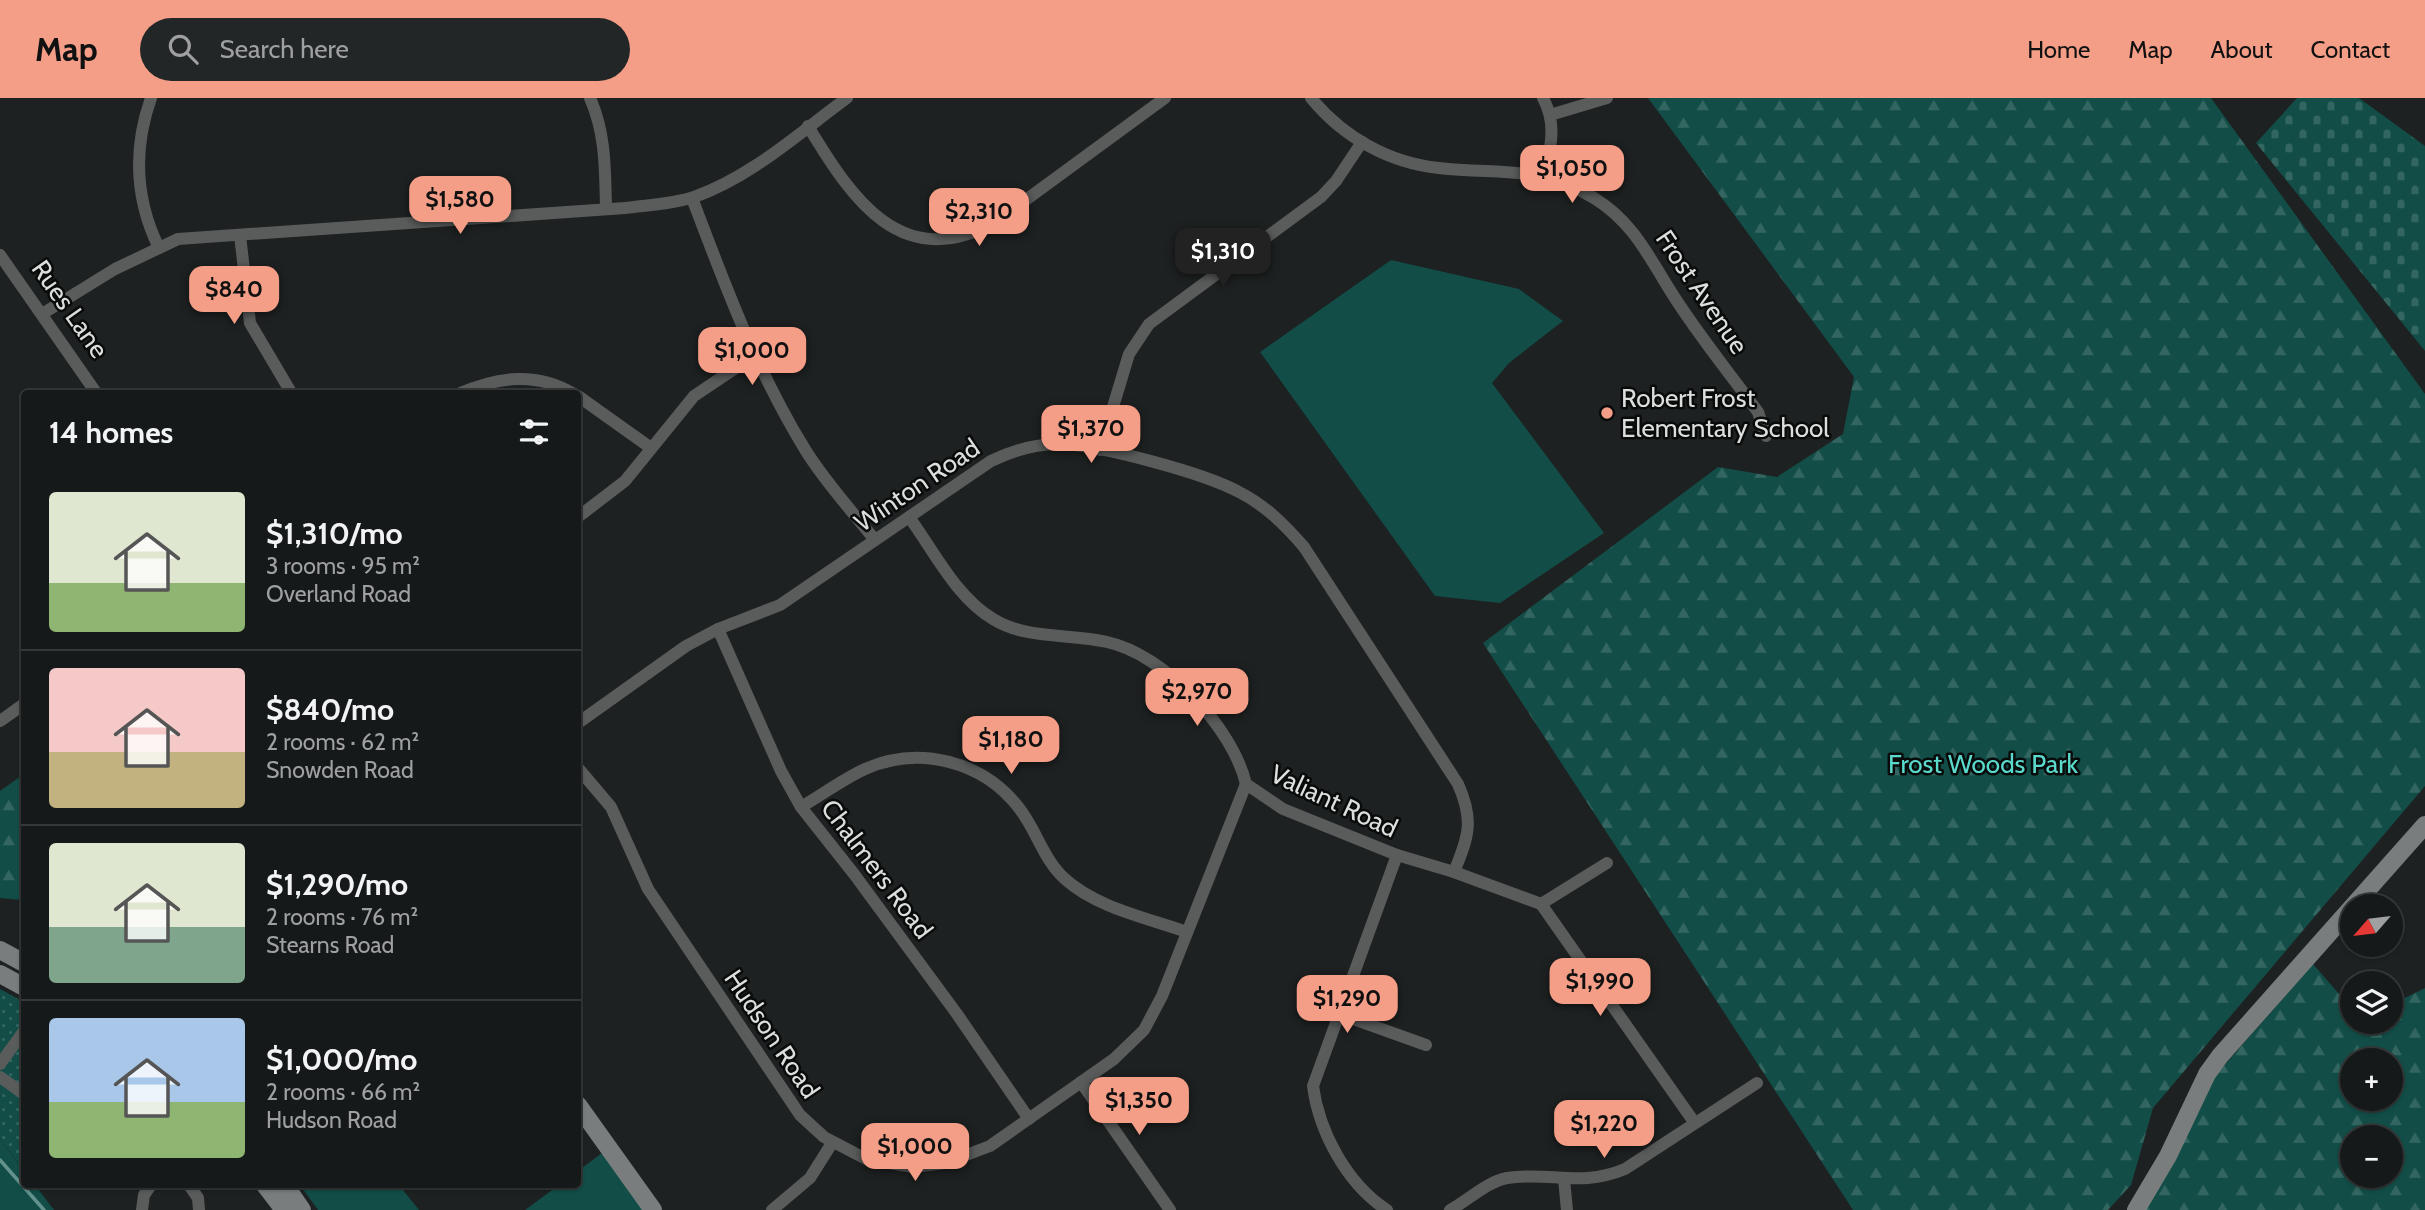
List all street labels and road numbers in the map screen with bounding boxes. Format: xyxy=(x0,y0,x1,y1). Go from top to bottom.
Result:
street label: Frost Avenue xyxy=(1649,224,1755,360)
street label: Rues Lane xyxy=(25,254,115,364)
street label: Winton Road xyxy=(848,431,986,539)
street label: Valiant Road xyxy=(1265,758,1403,844)
street label: Chalmers Road xyxy=(814,793,940,945)
street label: Hudson Road xyxy=(717,964,827,1104)

